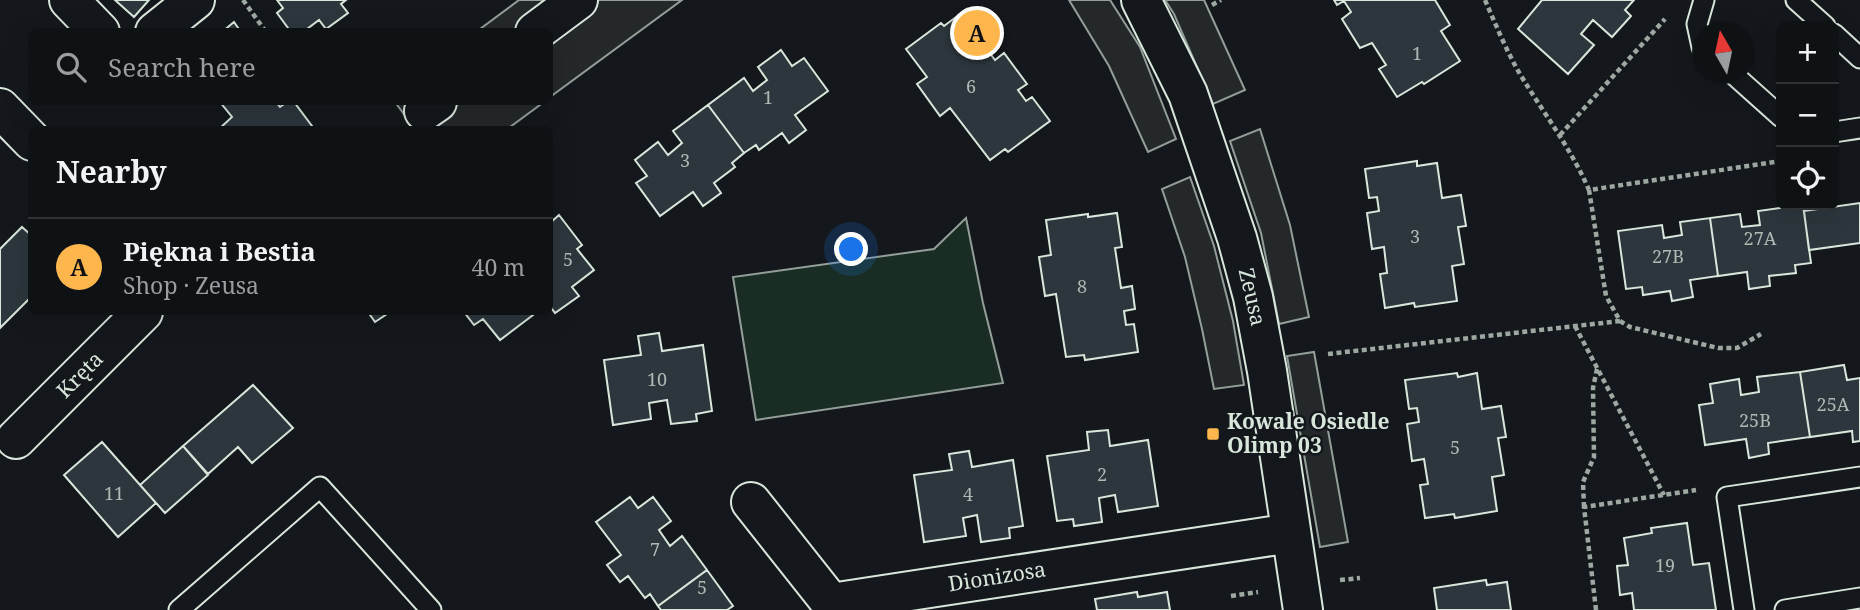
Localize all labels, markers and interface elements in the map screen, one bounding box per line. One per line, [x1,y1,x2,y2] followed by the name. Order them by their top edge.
[954,7,1000,59] pin: A
[1692,21,1755,84] north arrow
[1776,21,1839,210] map controls
[1776,21,1839,84] button: +
[28,28,553,105] search box
[1412,41,1422,65] house number: 1
[52,48,90,86] icon: search
[108,49,256,85] text: Search here
[966,74,976,98] house number: 6
[1776,84,1839,147] button: −
[763,85,773,109] house number: 1
[1776,147,1839,210] button: locate
[680,148,690,172] house number: 3
[56,151,167,192] text: Nearby
[1410,224,1420,248] house number: 3
[1744,226,1777,250] house number: 27A
[834,232,868,266] your location
[123,233,316,269] text: Piękna i Bestia
[1652,244,1684,268] house number: 27B
[563,247,573,271] house number: 5
[70,251,88,283] text: A
[472,251,525,283] text: 40 m
[1233,265,1273,328] street label: Zeusa
[123,269,259,301] text: Shop · Zeusa
[1077,274,1087,298] house number: 8
[50,345,109,404] street label: Kręta
[647,367,667,391] house number: 10
[1817,392,1850,416] house number: 25A
[1227,407,1389,459] place label: Kowale Osiedle Olimp 03
[1739,408,1771,432] house number: 25B
[1205,426,1221,442] marker: Kowale Osiedle Olimp 03
[1450,435,1460,459] house number: 5
[1097,462,1107,486] house number: 2
[104,481,124,505] house number: 11
[963,482,973,506] house number: 4
[650,537,660,561] house number: 7
[1655,553,1675,577] house number: 19
[946,554,1048,598] street label: Dionizosa
[697,575,707,599] house number: 5

